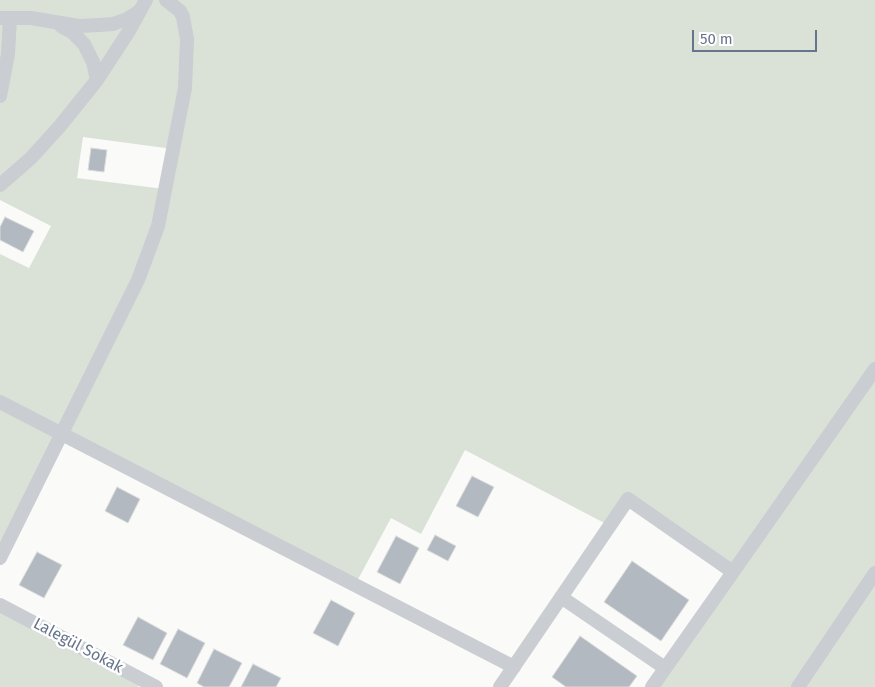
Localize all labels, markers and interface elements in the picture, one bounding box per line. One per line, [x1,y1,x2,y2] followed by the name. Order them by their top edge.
[695,20,820,52] scale bar
[700,30,733,48] text: 50 m
[30,614,126,678] street label: Lalegül Sokak

